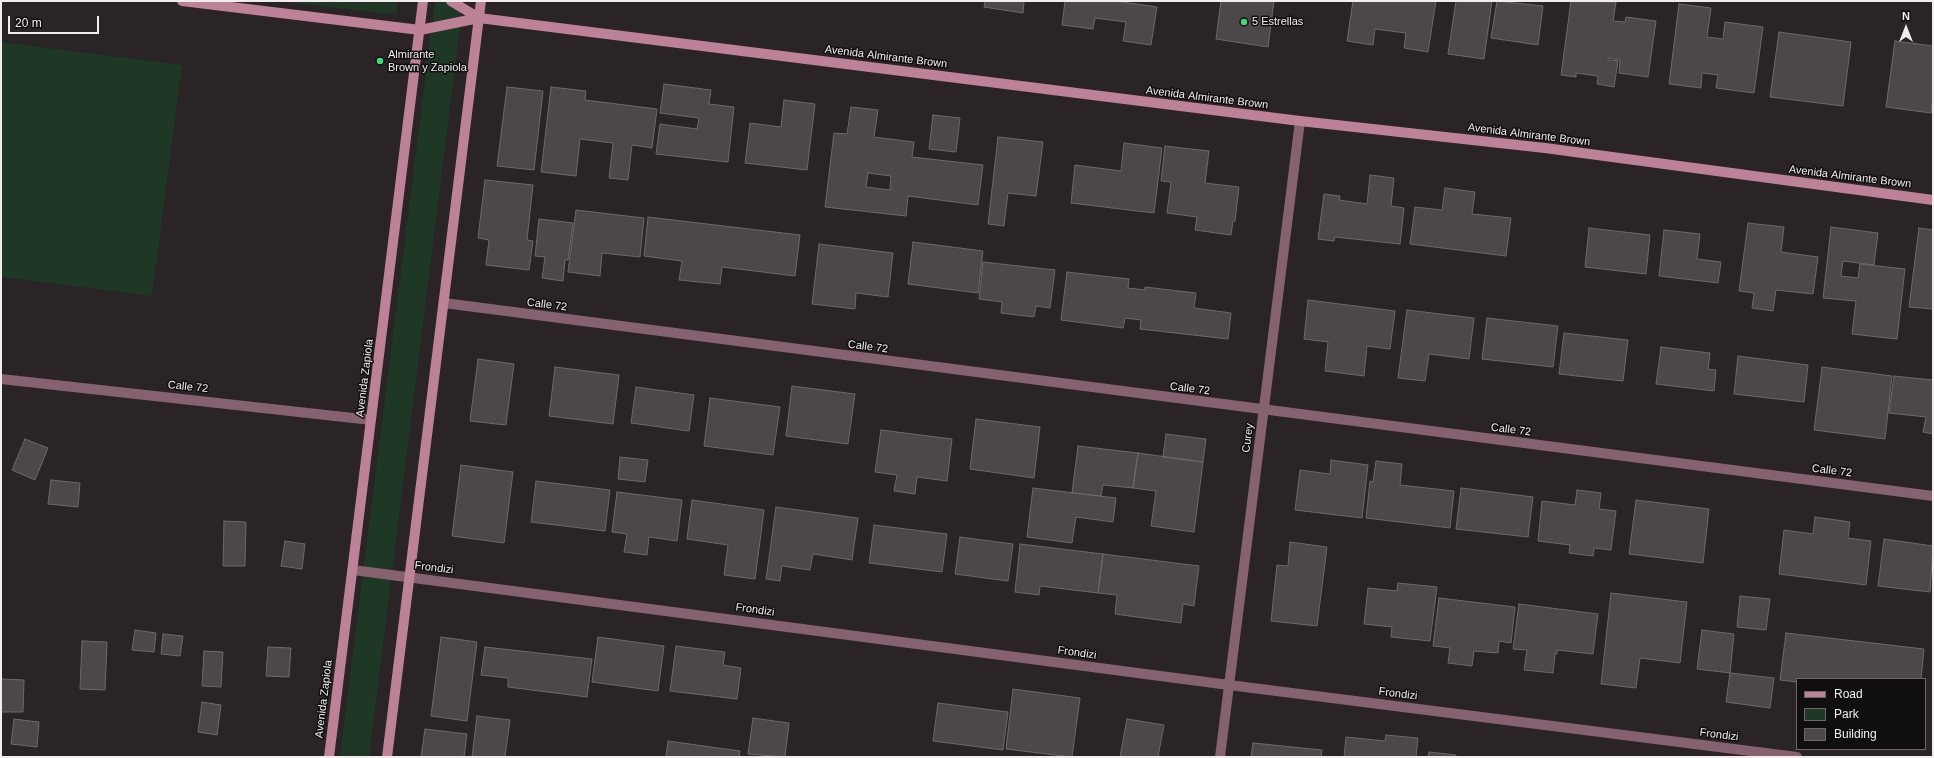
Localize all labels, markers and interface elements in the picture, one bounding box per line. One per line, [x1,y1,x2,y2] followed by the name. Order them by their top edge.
[10,8,101,34] scale bar
[1886,8,1926,48] north arrow
[1902,10,1910,22] text: N
[1252,15,1303,29] place label: 5 Estrellas
[15,16,42,30] text: 20 m
[1239,17,1249,27] marker: 5 Estrellas
[824,43,948,71] street label: Avenida Almirante Brown
[388,48,467,74] place label: Almirante Brown y Zapiola
[375,56,385,66] marker: Almirante Brown y Zapiola
[1145,84,1269,112] street label: Avenida Almirante Brown
[1467,121,1591,149] street label: Avenida Almirante Brown
[1788,163,1912,191] street label: Avenida Almirante Brown
[526,296,568,314] street label: Calle 72
[354,338,376,418] street label: Avenida Zapiola
[847,338,889,356] street label: Calle 72
[167,378,209,396] street label: Calle 72
[1169,380,1211,398] street label: Calle 72
[1490,421,1532,439] street label: Calle 72
[1240,423,1256,453] street label: Curey
[1811,462,1853,480] street label: Calle 72
[414,559,454,577] street label: Frondizi
[735,601,775,619] street label: Frondizi
[1057,644,1097,662] street label: Frondizi
[313,659,335,739] street label: Avenida Zapiola
[1796,678,1926,750] legend
[1378,685,1418,703] street label: Frondizi
[1834,687,1863,701] text: Road
[1834,707,1859,721] text: Park
[1699,726,1739,744] street label: Frondizi
[1834,727,1877,741] text: Building

